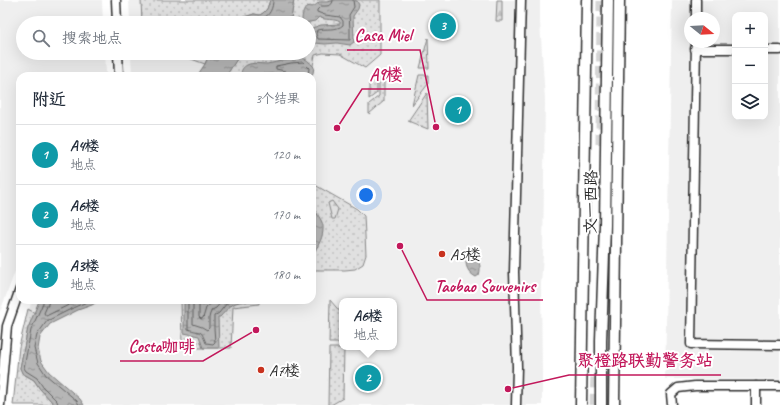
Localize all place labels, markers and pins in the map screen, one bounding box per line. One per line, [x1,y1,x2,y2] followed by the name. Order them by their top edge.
[430,11,456,41] pin: 3
[347,21,420,50] callout: Casa Miel
[362,60,411,89] callout: A9楼
[445,95,471,125] pin: 1
[450,245,481,265] place label: A5楼
[437,249,447,259] marker: A5楼
[427,271,543,300] callout: Taobao Souvenirs
[120,332,203,361] callout: Costa咖啡
[569,346,721,375] callout: 聚橙路联勤警务站
[269,361,300,381] place label: A7楼
[355,363,381,393] pin: 2
[256,365,266,375] marker: A7楼

